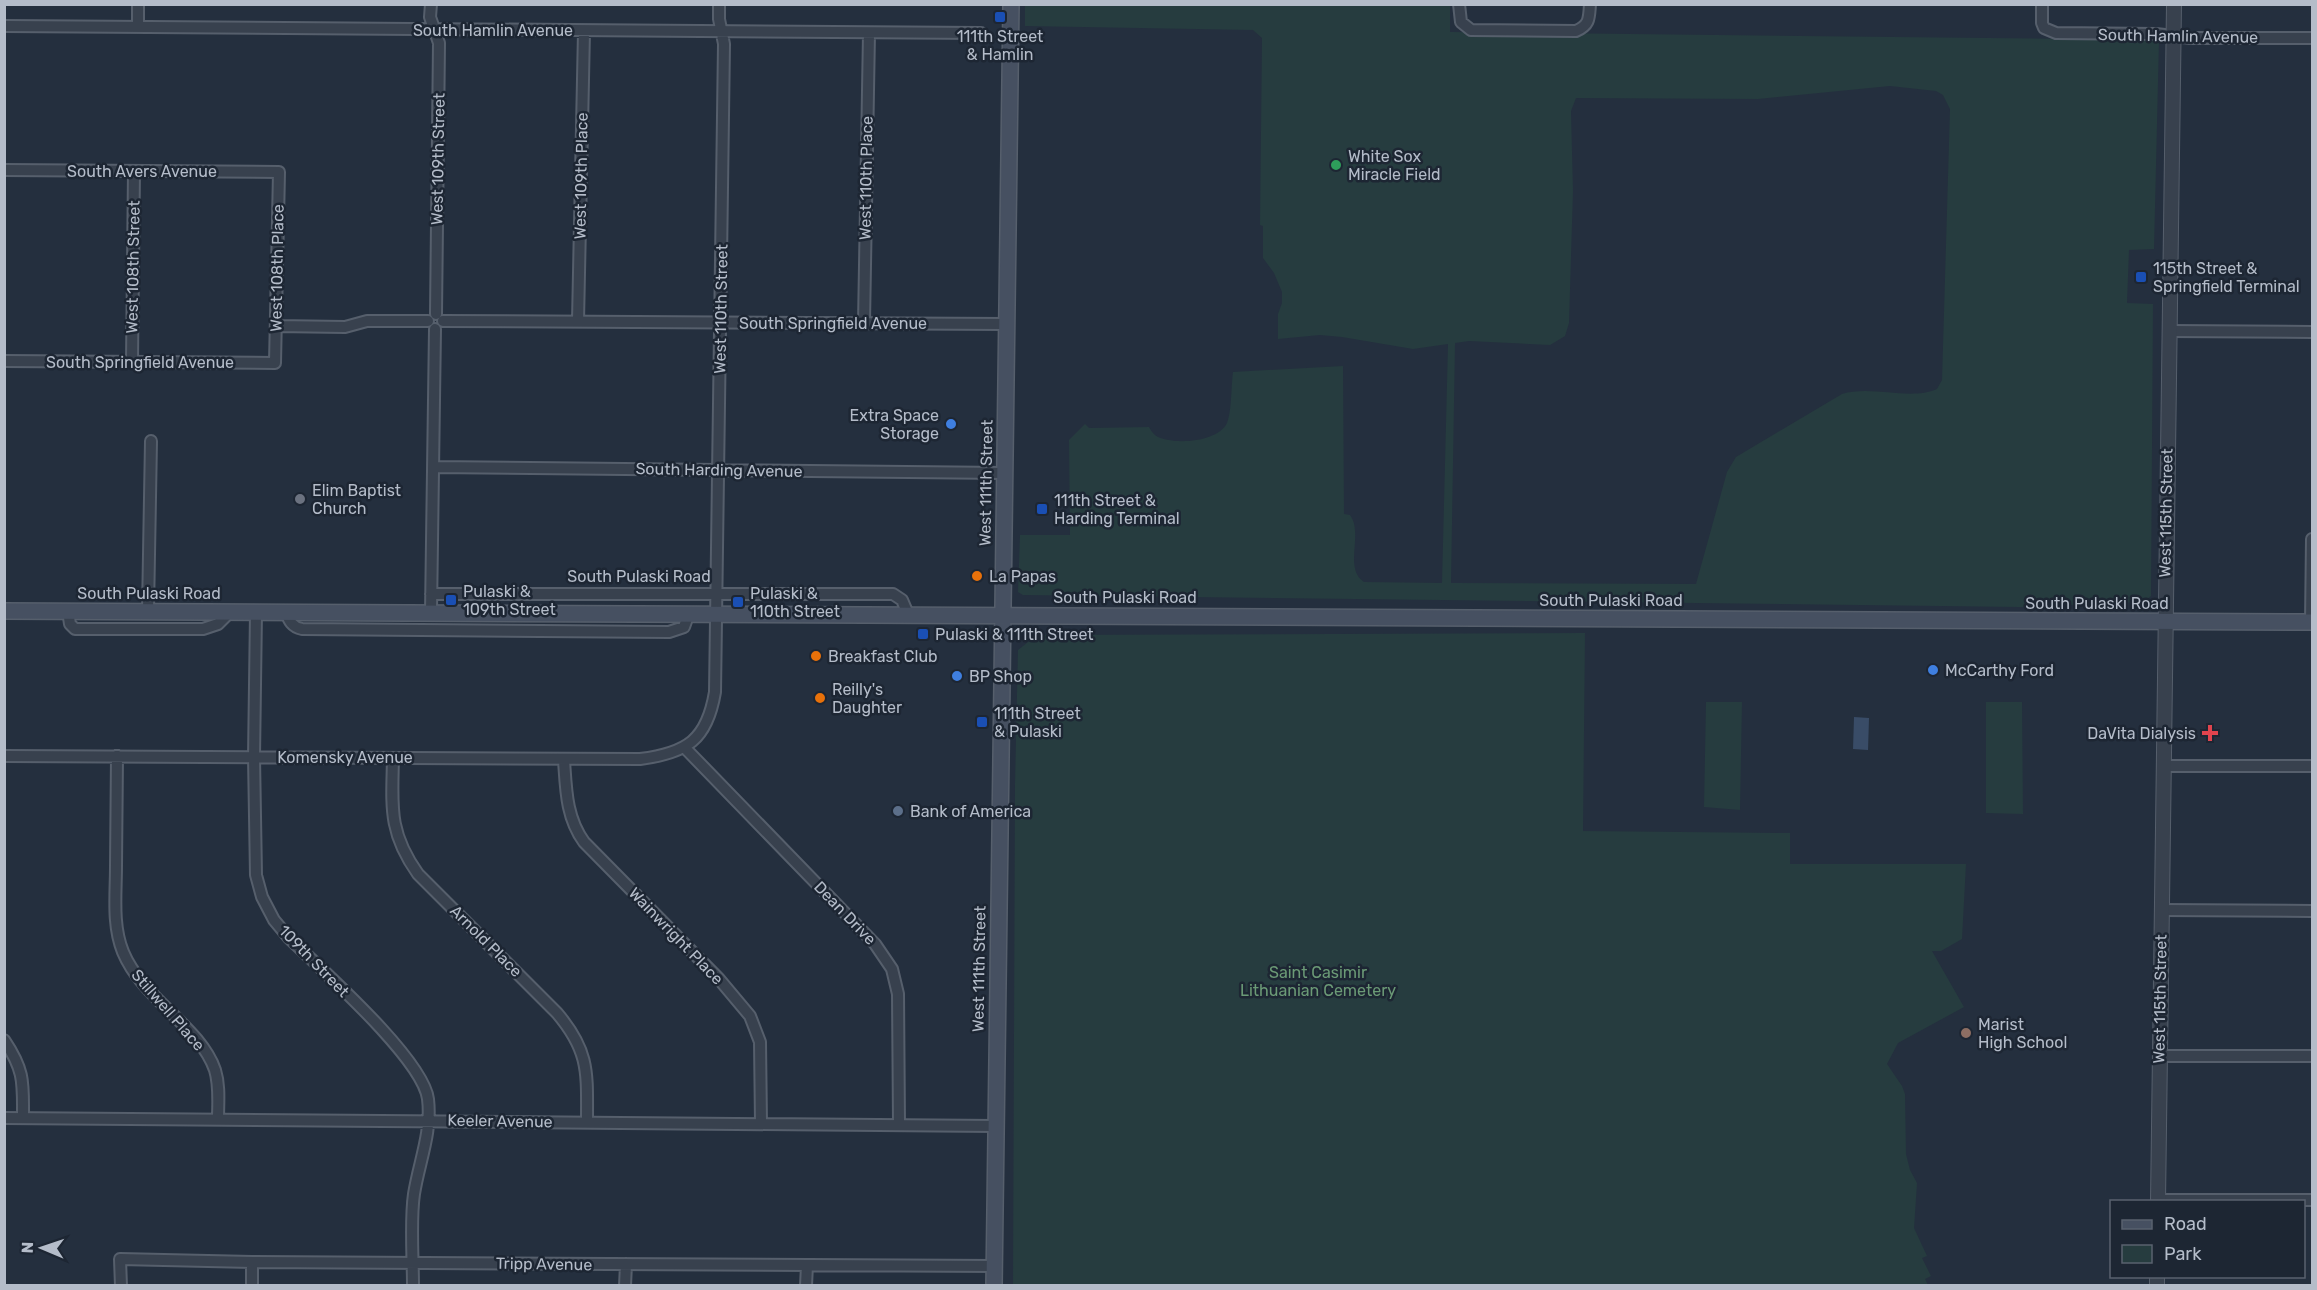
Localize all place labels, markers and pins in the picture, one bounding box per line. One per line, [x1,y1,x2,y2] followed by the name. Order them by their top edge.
[993,10,1007,24] marker: 111th Street & Hamlin
[957,27,1043,64] place label: 111th Street & Hamlin
[1348,147,1441,184] place label: White Sox Miracle Field
[1329,158,1343,172] marker: White Sox Miracle Field
[2153,259,2300,296] place label: 115th Street & Springfield Terminal
[2134,270,2148,284] marker: 115th Street & Springfield Terminal
[850,406,939,443] place label: Extra Space Storage
[944,417,958,431] marker: Extra Space Storage
[312,481,401,518] place label: Elim Baptist Church
[1054,491,1180,528] place label: 111th Street & Harding Terminal
[293,492,307,506] marker: Elim Baptist Church
[1035,502,1049,516] marker: 111th Street & Harding Terminal
[989,567,1056,586] place label: La Papas
[970,569,984,583] marker: La Papas
[463,582,556,619] place label: Pulaski & 109th Street
[750,584,840,621] place label: Pulaski & 110th Street
[444,593,458,607] marker: Pulaski & 109th Street
[731,595,745,609] marker: Pulaski & 110th Street
[935,625,1094,644] place label: Pulaski & 111th Street
[916,627,930,641] marker: Pulaski & 111th Street
[828,647,938,666] place label: Breakfast Club
[809,649,823,663] marker: Breakfast Club
[1945,661,2054,680] place label: McCarthy Ford
[1926,663,1940,677] marker: McCarthy Ford
[969,667,1032,686] place label: BP Shop
[950,669,964,683] marker: BP Shop
[832,680,902,717] place label: Reilly's Daughter
[813,691,827,705] marker: Reilly's Daughter
[994,704,1081,741] place label: 111th Street & Pulaski
[975,715,989,729] marker: 111th Street & Pulaski
[2087,724,2196,743] place label: DaVita Dialysis
[2201,724,2219,742] marker: DaVita Dialysis
[910,802,1031,821] place label: Bank of America
[891,804,905,818] marker: Bank of America
[1978,1015,2067,1052] place label: Marist High School
[1959,1026,1973,1040] marker: Marist High School

